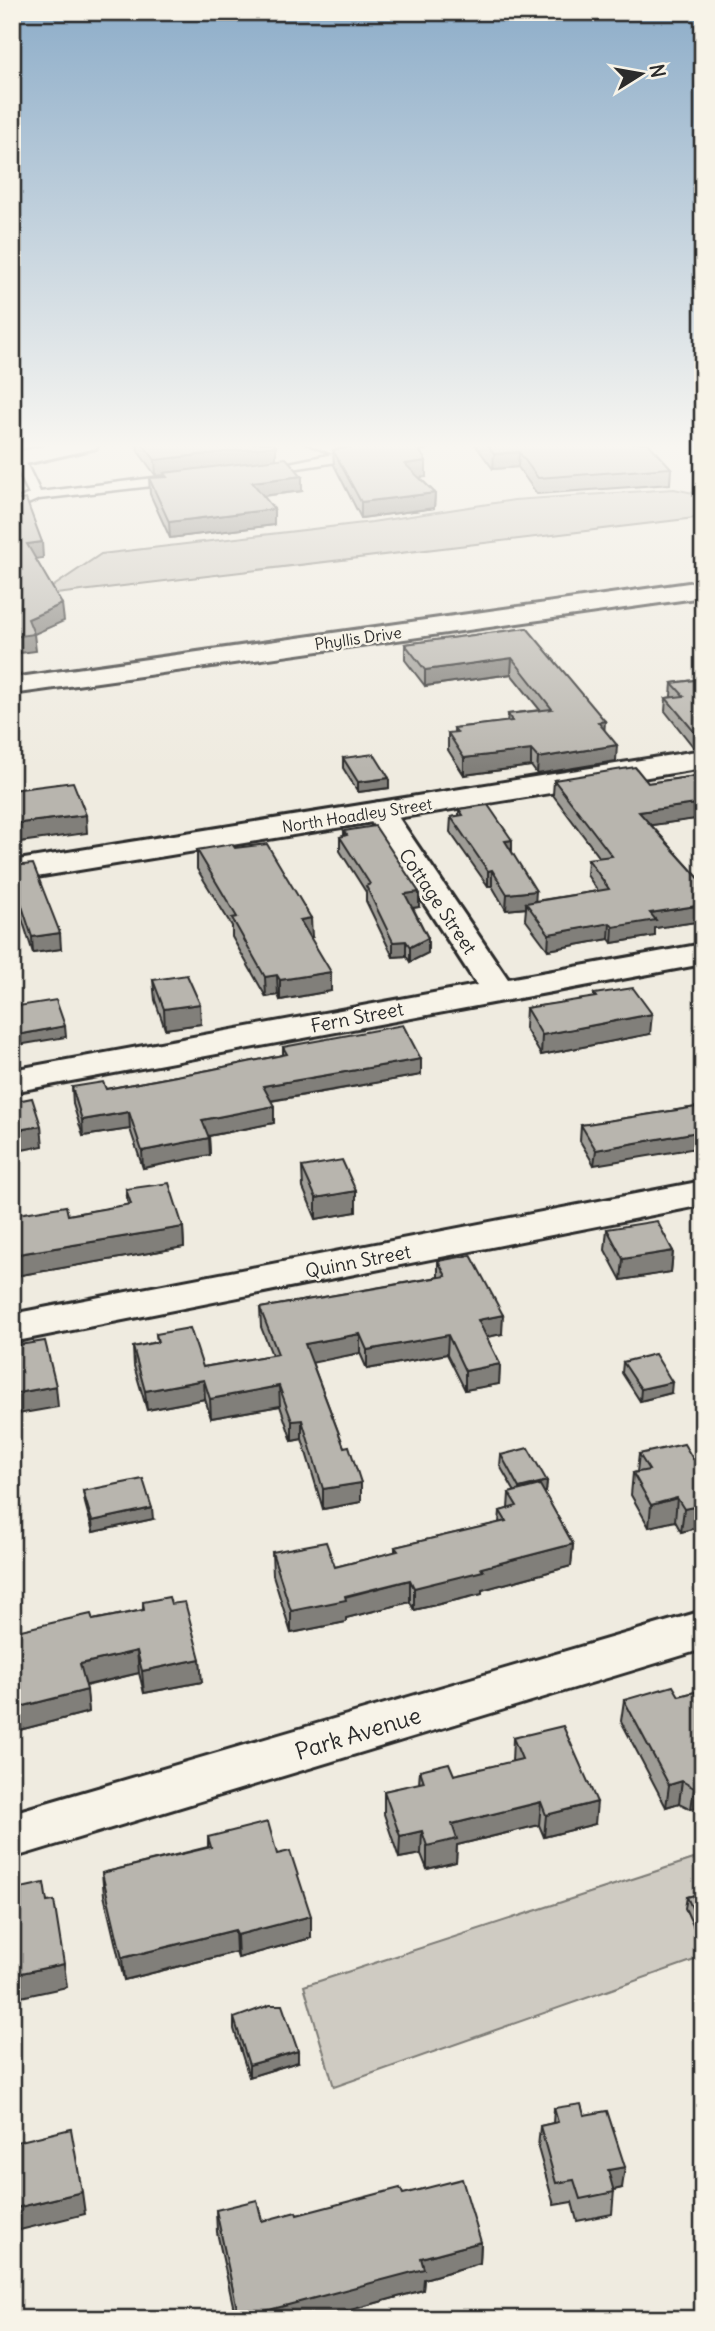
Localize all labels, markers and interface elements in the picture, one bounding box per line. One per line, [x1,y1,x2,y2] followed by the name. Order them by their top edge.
[606,38,676,108] north arrow
[645,62,671,79] text: N
[313,622,403,654] street label: Phyllis Drive
[281,793,434,837] street label: North Hoadley Street
[394,844,482,958] street label: Cottage Street
[309,996,405,1038] street label: Fern Street
[303,1239,413,1283] street label: Quinn Street
[292,1700,424,1766] street label: Park Avenue

